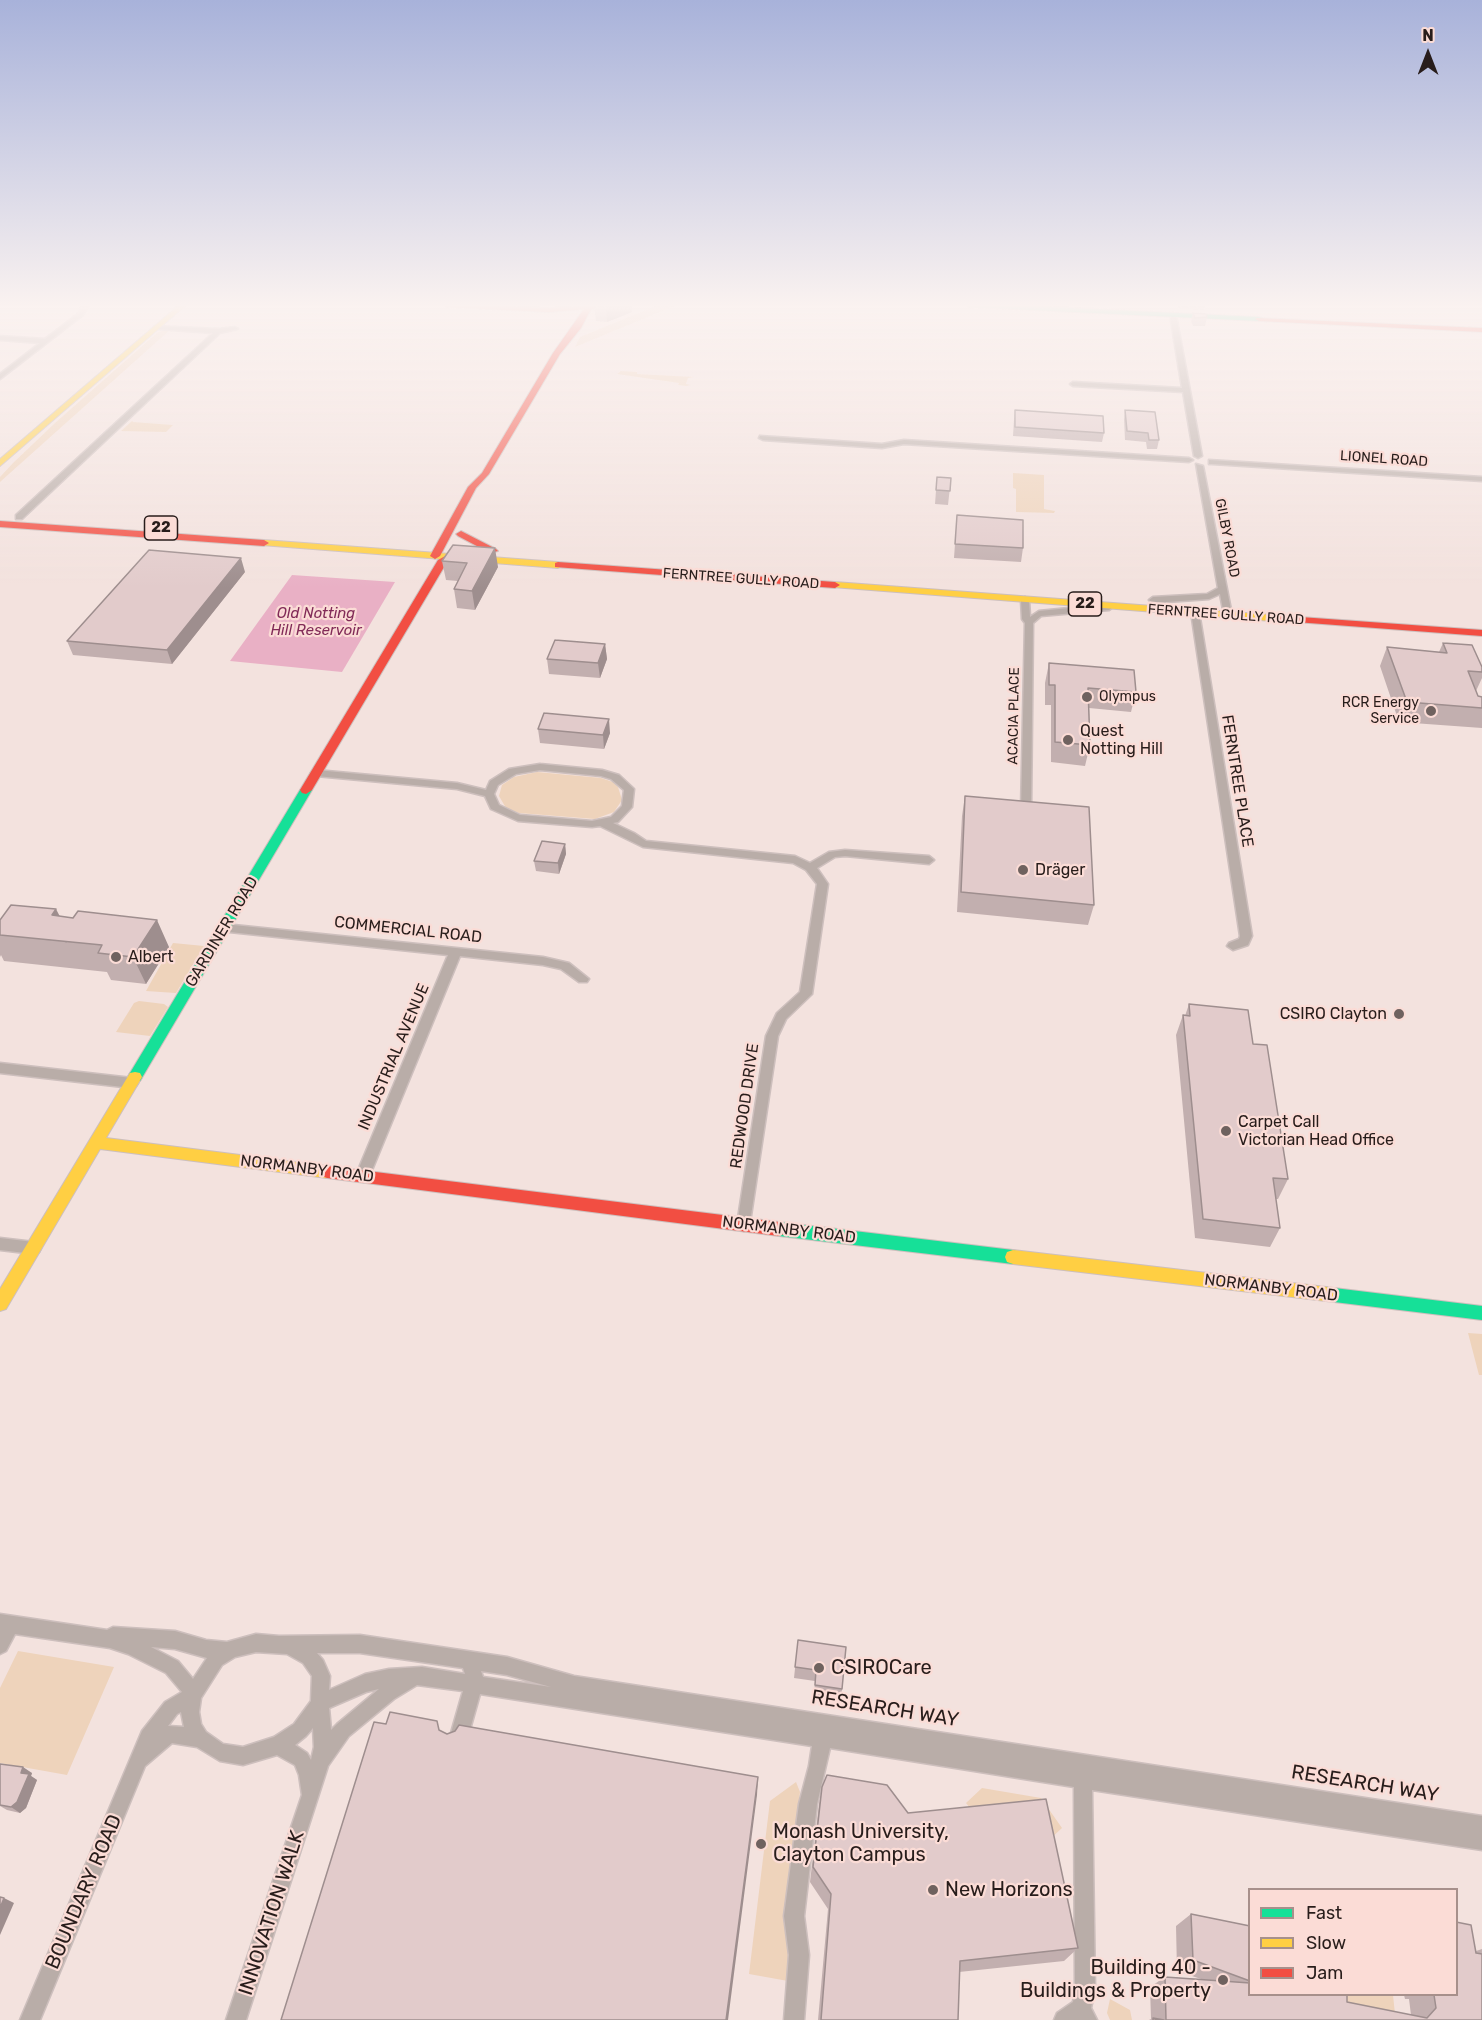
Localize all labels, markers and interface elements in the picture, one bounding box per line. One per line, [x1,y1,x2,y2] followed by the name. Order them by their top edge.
[1398,24,1458,84] north arrow
[1422,26,1434,45] text: N
[1339,448,1429,470] street label: LIONEL ROAD
[1211,497,1243,579] street label: GILBY ROAD
[144,516,178,540] road number: 22
[662,565,820,593] street label: FERNTREE GULLY ROAD
[1068,592,1102,616] road number: 22
[1147,601,1305,629] street label: FERNTREE GULLY ROAD
[270,605,362,640] water label: Old Notting Hill Reservoir
[1005,667,1023,765] street label: ACACIA PLACE
[1099,689,1156,705] place label: Olympus
[1080,690,1094,704] marker: Olympus
[1342,695,1419,728] place label: RCR Energy Service
[1424,704,1438,718] marker: RCR Energy Service
[1217,713,1257,849] street label: FERNTREE PLACE
[1080,721,1163,759] place label: Quest Notting Hill
[1061,733,1075,747] marker: Quest Notting Hill
[1035,860,1085,880] place label: Dräger
[1016,863,1030,877] marker: Dräger
[181,873,263,991] street label: GARDINER ROAD
[333,913,483,947] street label: COMMERCIAL ROAD
[128,947,173,967] place label: Albert
[109,950,123,964] marker: Albert
[354,981,434,1133] street label: INDUSTRIAL AVENUE
[1280,1004,1387,1024] place label: CSIRO Clayton
[1392,1007,1406,1021] marker: CSIRO Clayton
[727,1042,763,1170] street label: REDWOOD DRIVE
[1238,1112,1394,1150] place label: Carpet Call Victorian Head Office
[1219,1124,1233,1138] marker: Carpet Call Victorian Head Office
[239,1151,375,1187] street label: NORMANBY ROAD
[721,1212,857,1248] street label: NORMANBY ROAD
[1203,1270,1339,1306] street label: NORMANBY ROAD
[831,1656,932,1680] place label: CSIROCare
[812,1661,826,1675] marker: CSIROCare
[809,1685,961,1733] street label: RESEARCH WAY
[1289,1760,1441,1808] street label: RESEARCH WAY
[41,1811,127,1973] street label: BOUNDARY ROAD
[773,1820,949,1867] place label: Monash University, Clayton Campus
[234,1828,310,1998] street label: INNOVATION WALK
[754,1837,768,1851] marker: Monash University, Clayton Campus
[945,1878,1073,1902] place label: New Horizons
[926,1883,940,1897] marker: New Horizons
[1248,1888,1458,1996] legend
[1306,1902,1342,1924] text: Fast
[1306,1932,1346,1954] text: Slow
[1020,1956,1211,2003] place label: Building 40 - Buildings & Property
[1306,1962,1343,1984] text: Jam
[1216,1973,1230,1987] marker: Building 40 - Buildings & Property

